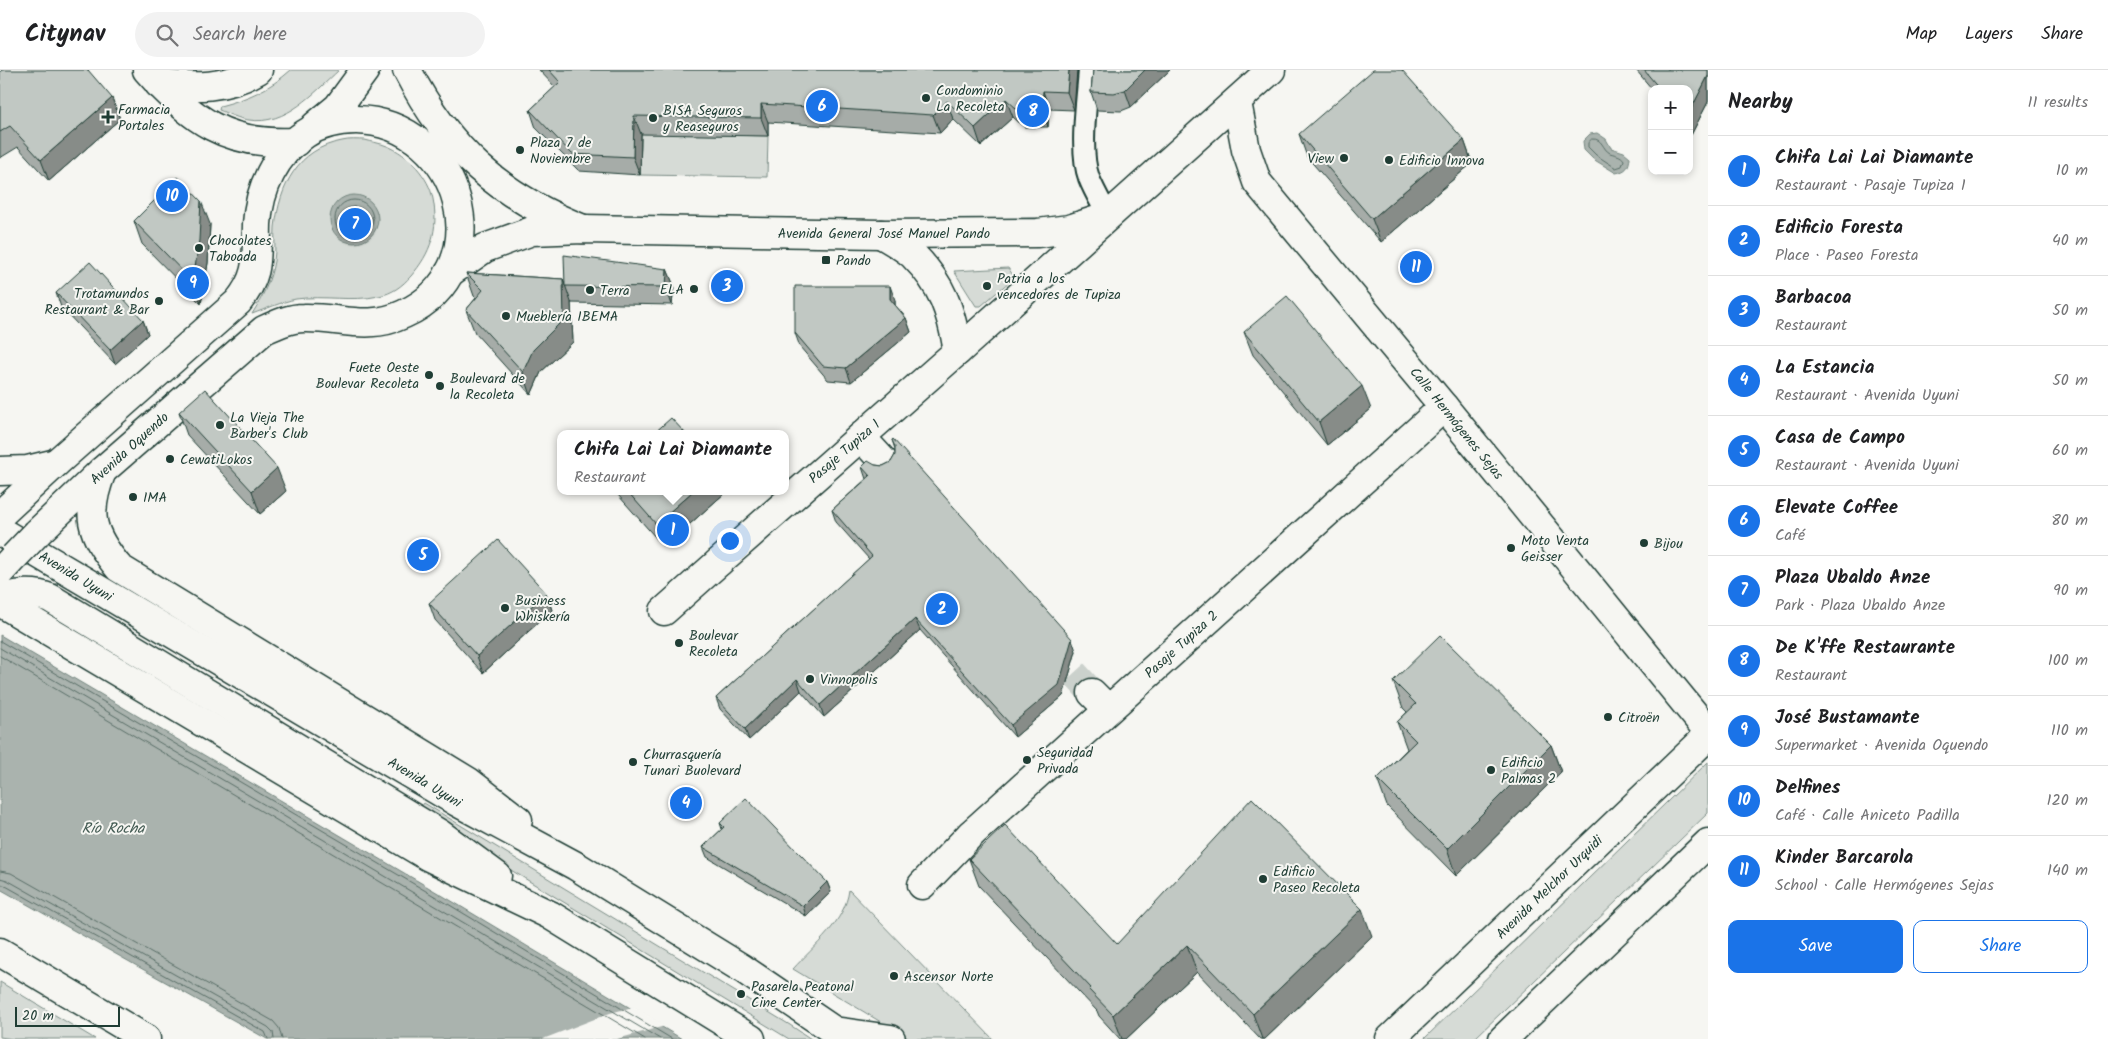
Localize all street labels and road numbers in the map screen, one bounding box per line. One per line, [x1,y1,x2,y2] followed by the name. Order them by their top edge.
[778,223,990,245] street label: Avenida General José Manuel Pando
[1404,362,1509,485] street label: Calle Hermógenes Sejas
[85,407,174,490] street label: Avenida Oquendo
[804,414,886,489] street label: Pasaje Tupiza 1
[34,546,117,608] street label: Avenida Uyuni
[1140,605,1224,684] street label: Pasaje Tupiza 2
[383,752,466,814] street label: Avenida Uyuni
[1491,830,1609,945] street label: Avenida Melchor Urquidi

